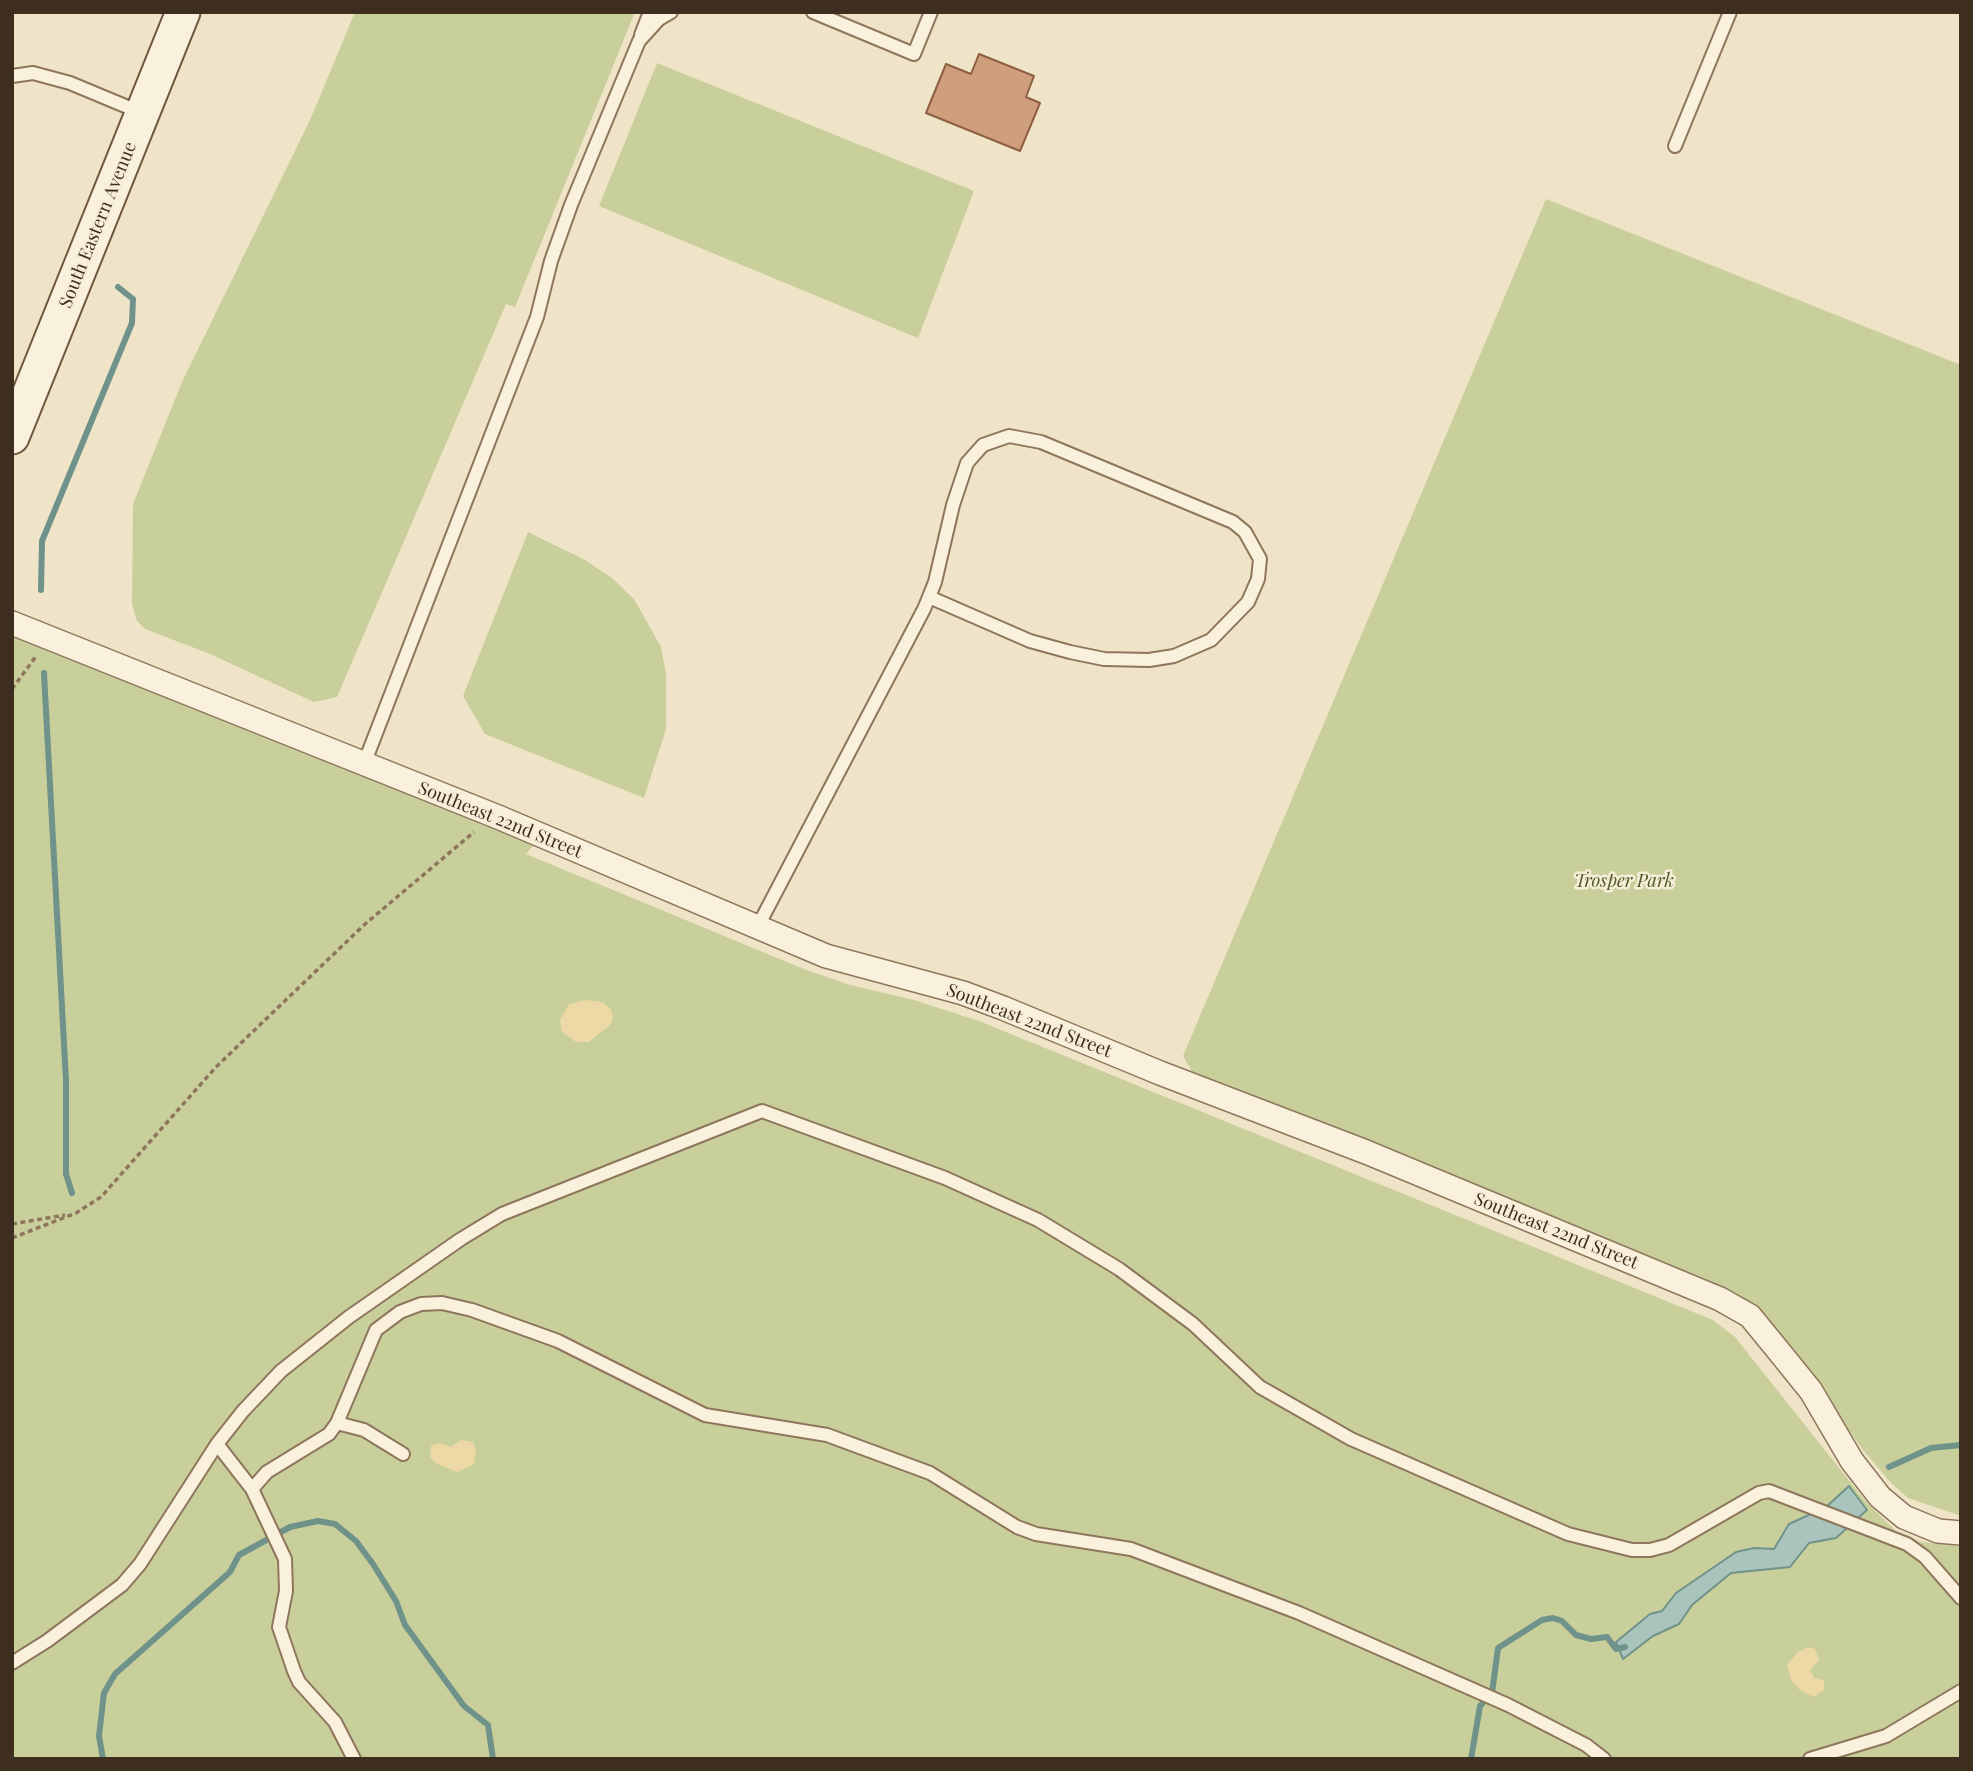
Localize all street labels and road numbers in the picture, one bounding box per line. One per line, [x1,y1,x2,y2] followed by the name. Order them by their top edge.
[55,139,141,311] street label: South Eastern Avenue
[415,777,585,863] street label: Southeast 22nd Street
[943,980,1115,1062] street label: Southeast 22nd Street
[1471,1188,1641,1274] street label: Southeast 22nd Street

